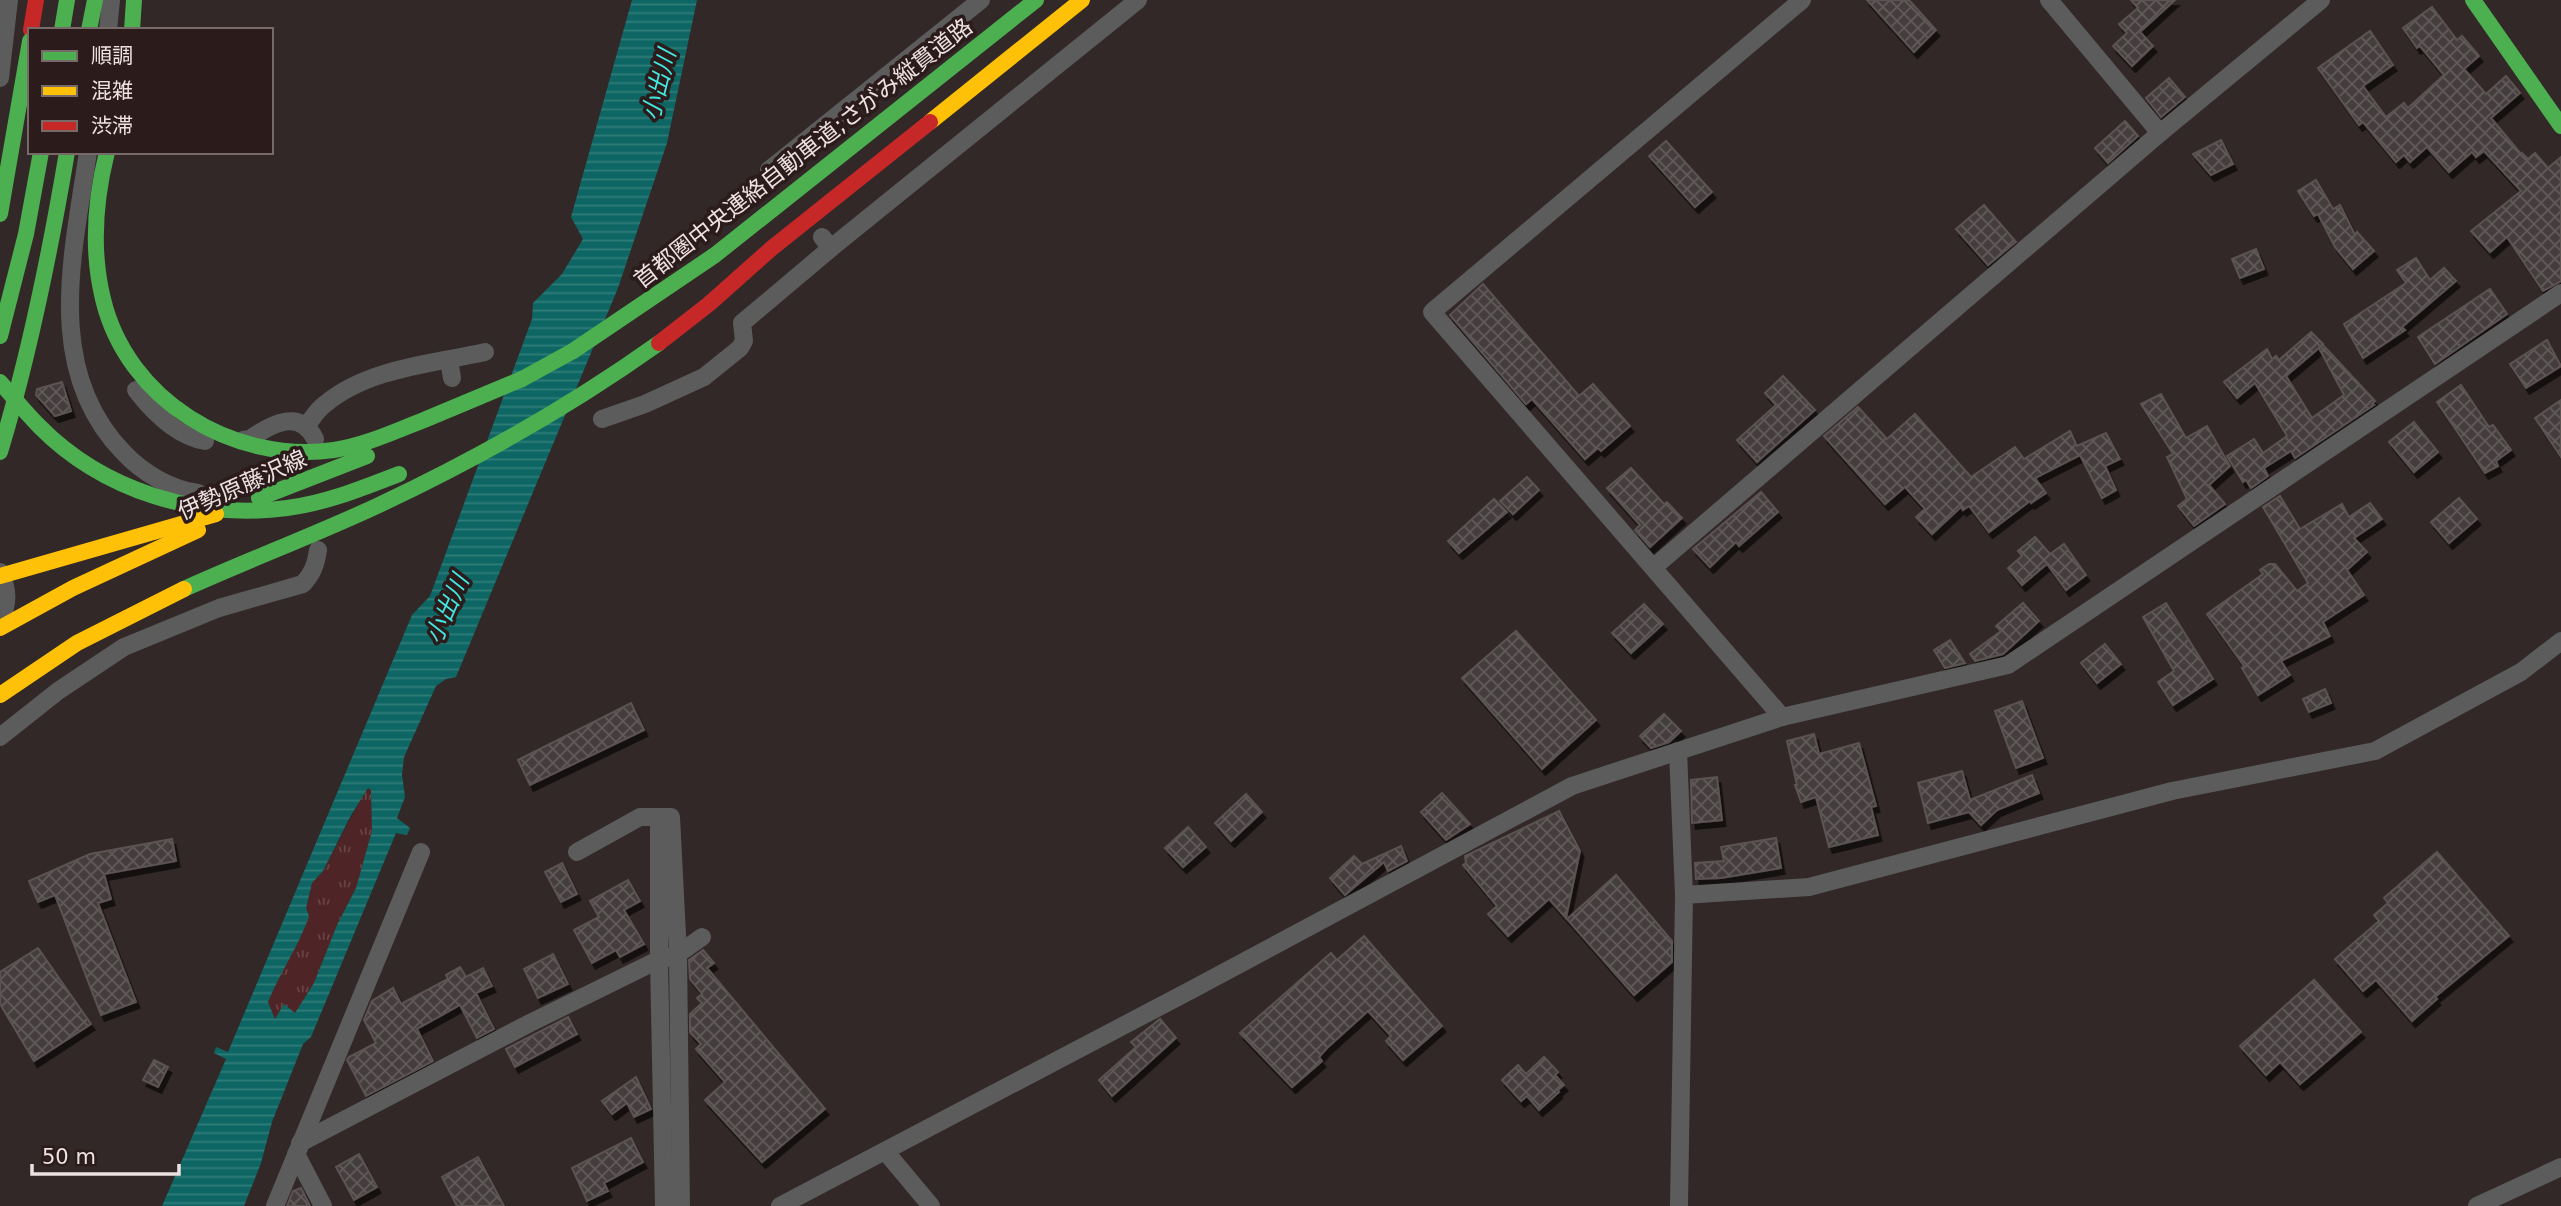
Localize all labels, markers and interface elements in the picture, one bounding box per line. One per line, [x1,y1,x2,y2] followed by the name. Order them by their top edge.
[629,13,977,293] street label: 首都圏中央連絡自動車道;さがみ縦貫道路
[28,28,273,154] legend
[91,44,133,68] text: 順調
[637,44,682,123] water label: 小出川
[91,79,133,103] text: 混雑
[91,114,133,138] text: 渋滞
[174,445,310,525] street label: 伊勢原藤沢線
[420,568,476,648] water label: 小出川
[32,1132,178,1176] scale bar
[42,1145,96,1169] text: 50 m

